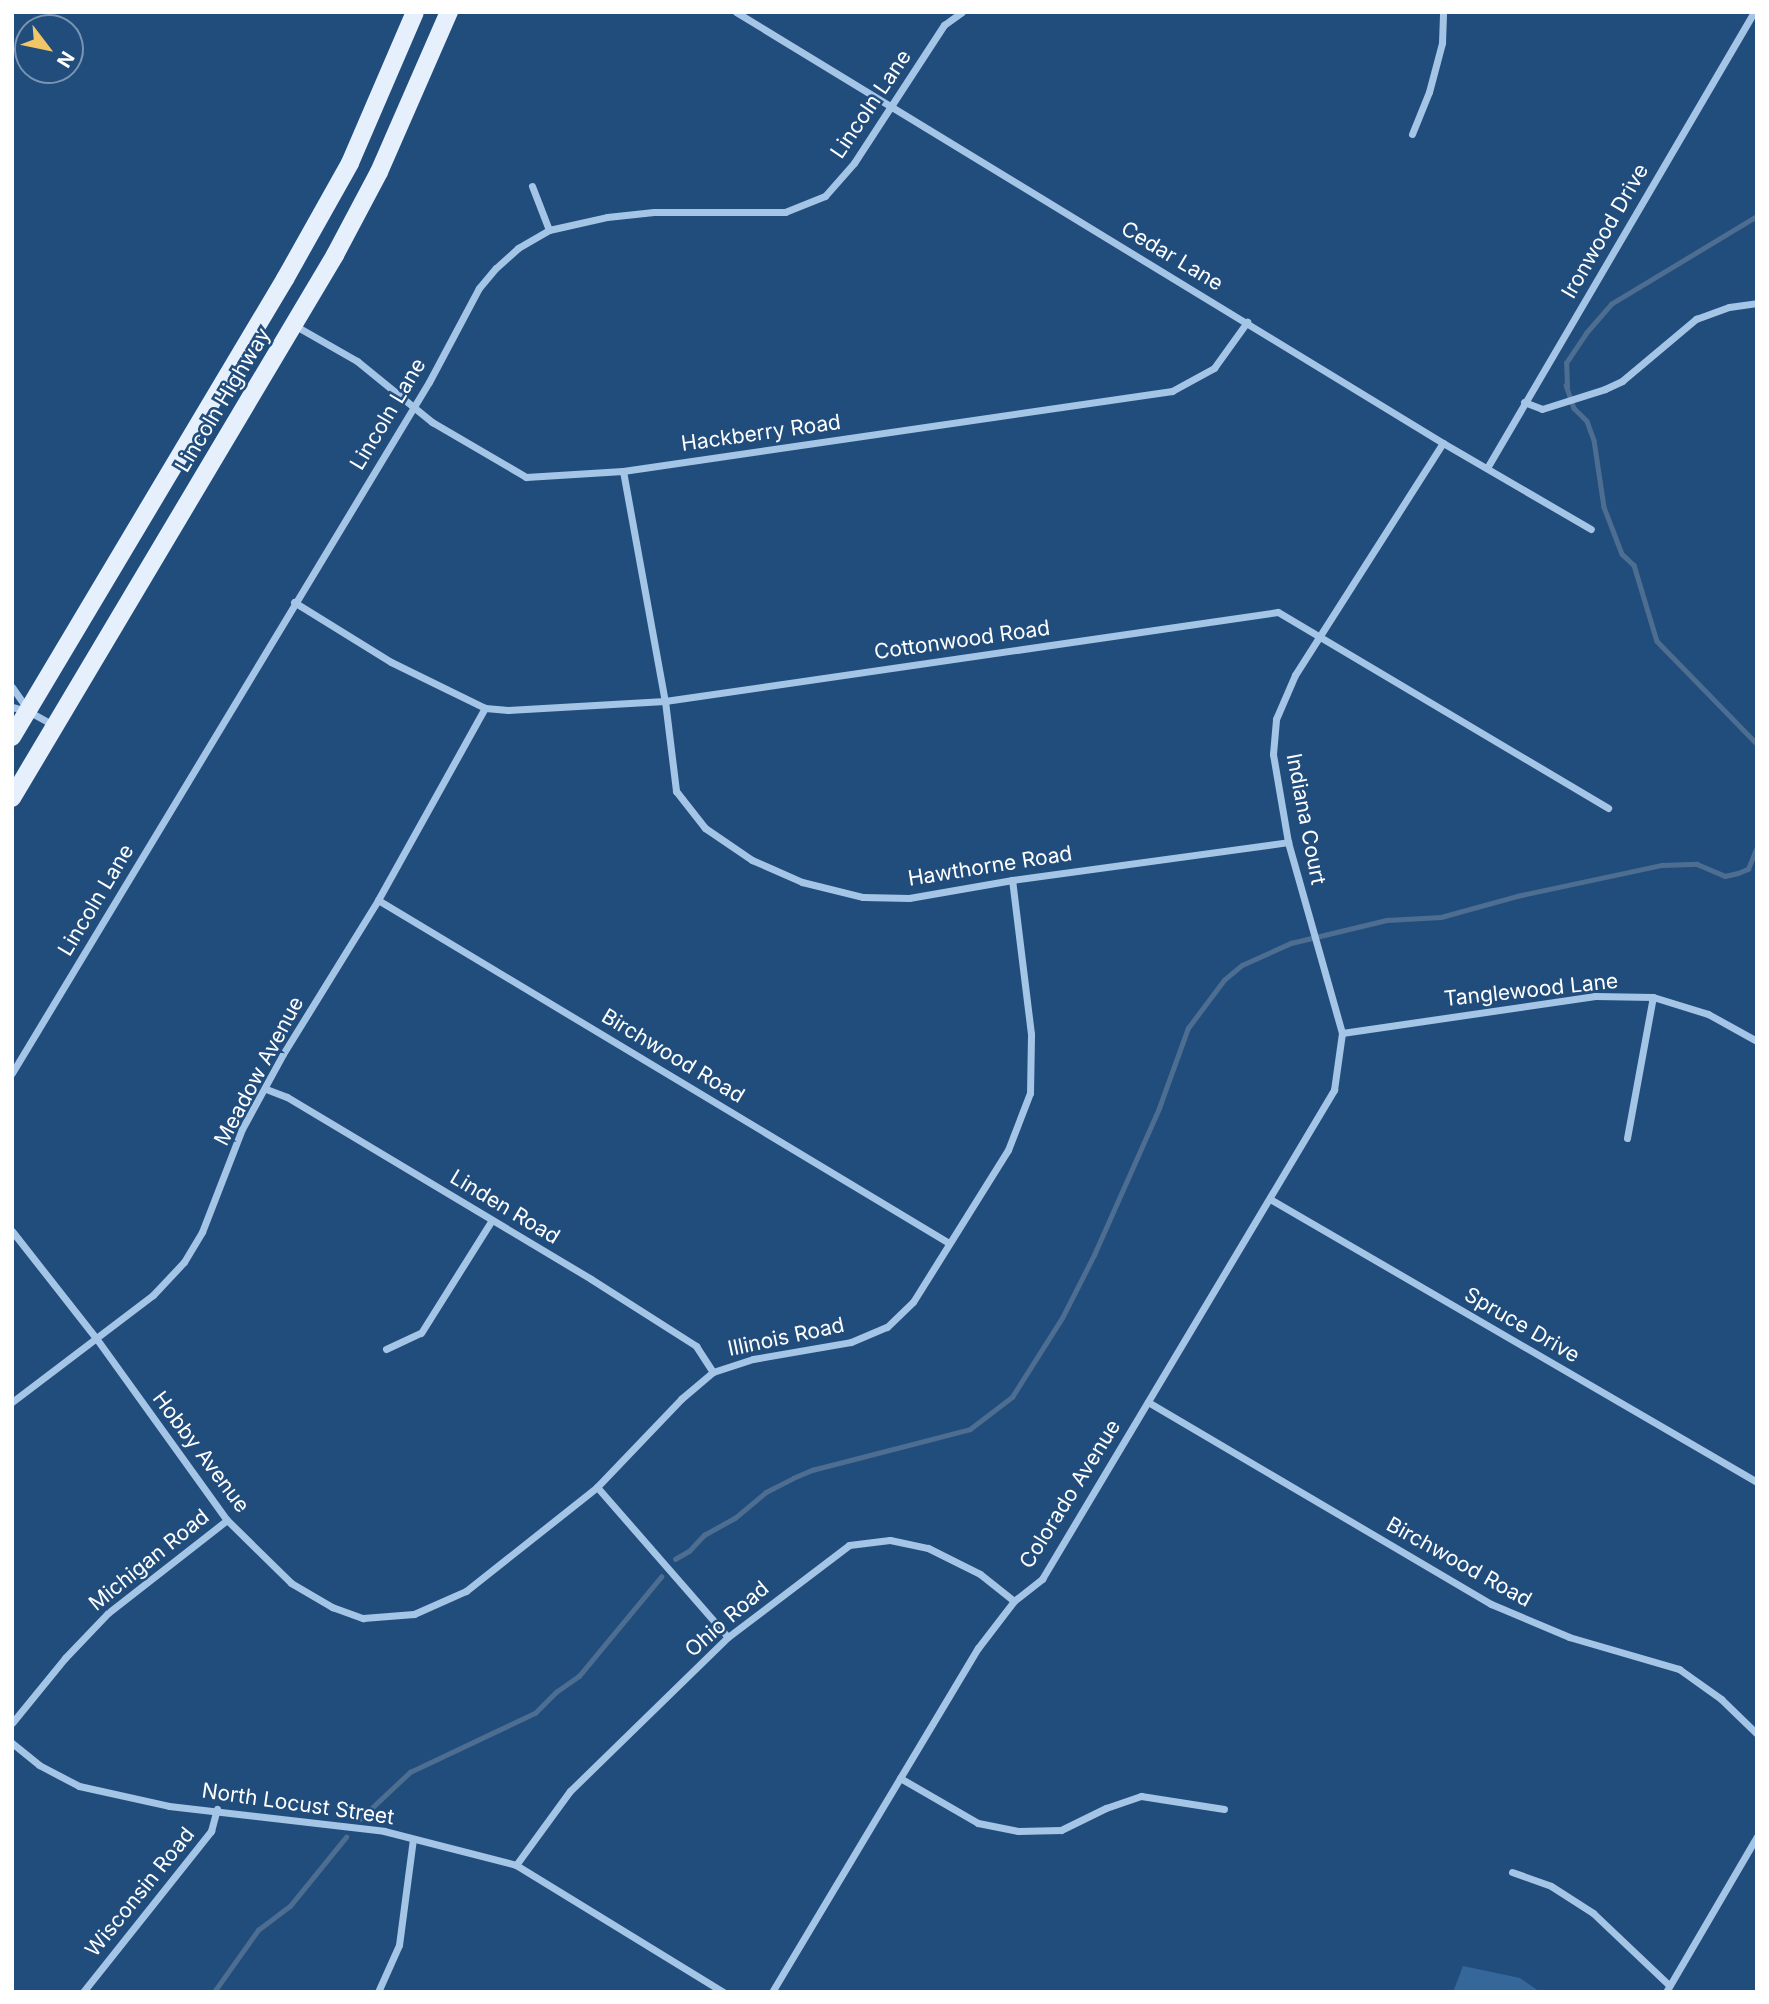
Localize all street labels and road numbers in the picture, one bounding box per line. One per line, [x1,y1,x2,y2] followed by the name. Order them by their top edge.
[825,45,917,163] street label: Lincoln Lane
[1556,159,1654,303] street label: Ironwood Drive
[1116,216,1228,296] street label: Cedar Lane
[170,323,276,477] street label: Lincoln Highway
[345,354,431,474] street label: Lincoln Lane
[680,409,842,457] street label: Hackberry Road
[872,615,1052,665] street label: Cottonwood Road
[1281,751,1331,887] street label: Indiana Court
[53,840,139,960] street label: Lincoln Lane
[906,841,1074,891] street label: Hawthorne Road
[1443,968,1619,1012] street label: Tanglewood Lane
[209,992,309,1150] street label: Meadow Avenue
[597,1003,749,1109] street label: Birchwood Road
[446,1164,564,1250] street label: Linden Road
[1460,1282,1584,1368] street label: Spruce Drive
[725,1312,847,1362] street label: Illinois Road
[147,1387,255,1517] street label: Hobby Avenue
[1014,1415,1126,1573] street label: Colorado Avenue
[84,1504,214,1616] street label: Michigan Road
[1382,1512,1536,1612] street label: Birchwood Road
[680,1576,774,1662] street label: Ohio Road
[200,1778,396,1830] street label: North Locust Street
[80,1822,200,1962] street label: Wisconsin Road

